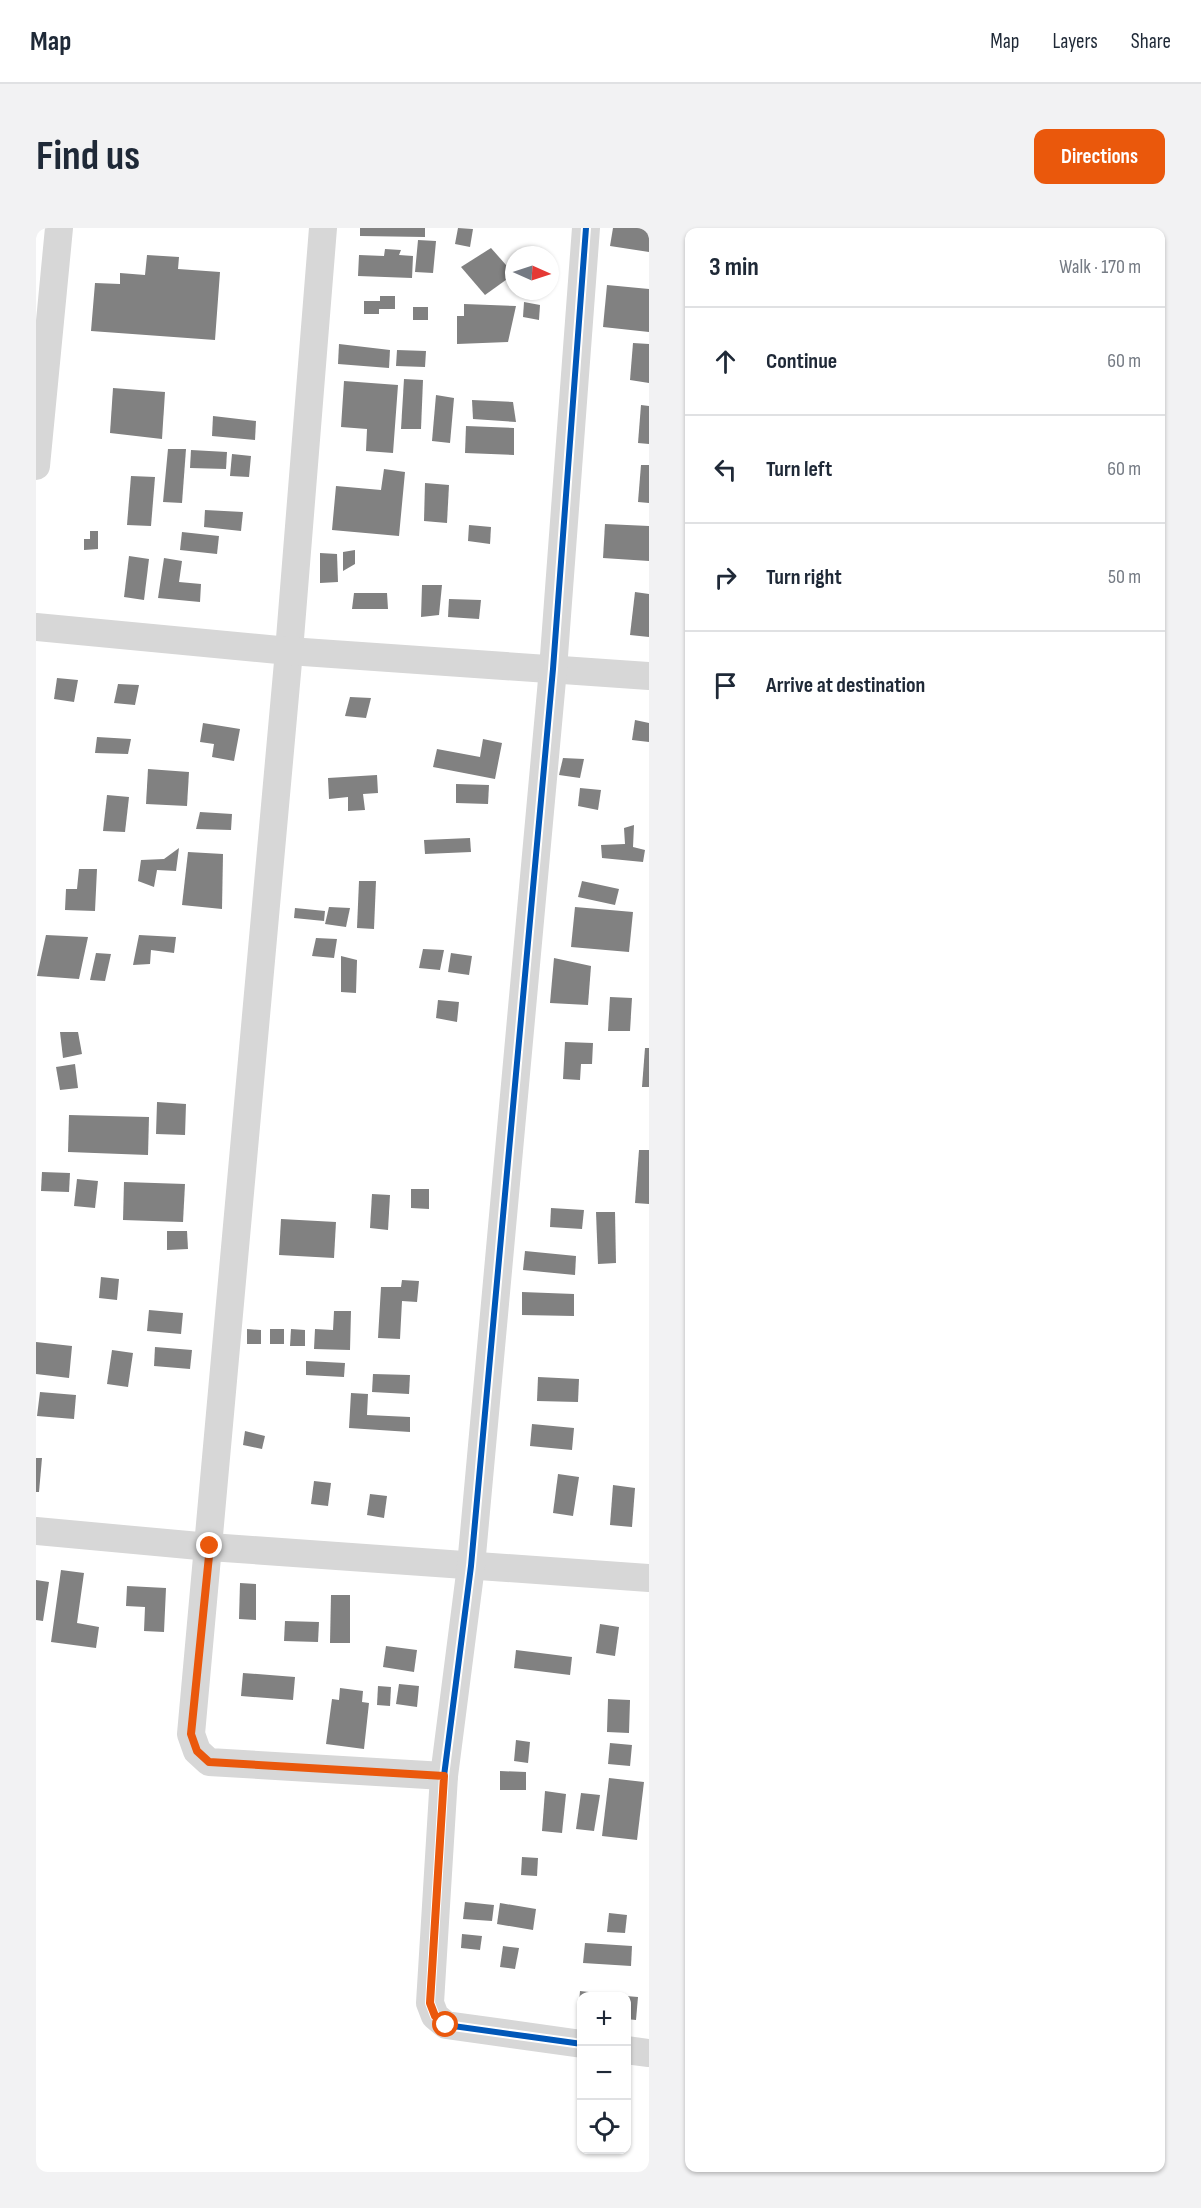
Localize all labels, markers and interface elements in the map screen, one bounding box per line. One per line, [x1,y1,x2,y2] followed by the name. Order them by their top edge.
[30,25,71,58] text: Map
[990,29,1019,54] text: Map
[1052,29,1098,54] text: Layers
[1131,29,1171,54] text: Share
[1034,129,1165,184] button: Directions
[36,131,140,182] text: Find us
[505,246,559,300] north arrow
[709,252,759,283] text: 3 min
[1059,255,1141,279] text: Walk · 170 m
[709,345,742,378] icon: ahead
[766,348,837,375] text: Continue
[1107,349,1141,373] text: 60 m
[709,453,742,486] icon: left
[766,456,832,483] text: Turn left
[1107,457,1141,481] text: 60 m
[709,561,742,594] icon: right
[766,564,842,591] text: Turn right
[1108,565,1141,589] text: 50 m
[709,669,742,702] icon: arrive
[766,672,925,699] text: Arrive at destination
[196,1532,222,1558] route end
[577,1992,631,2154] map controls
[577,1992,631,2046] button: +
[432,2011,458,2037] route start
[577,2046,631,2100] button: −
[577,2100,631,2154] button: locate

